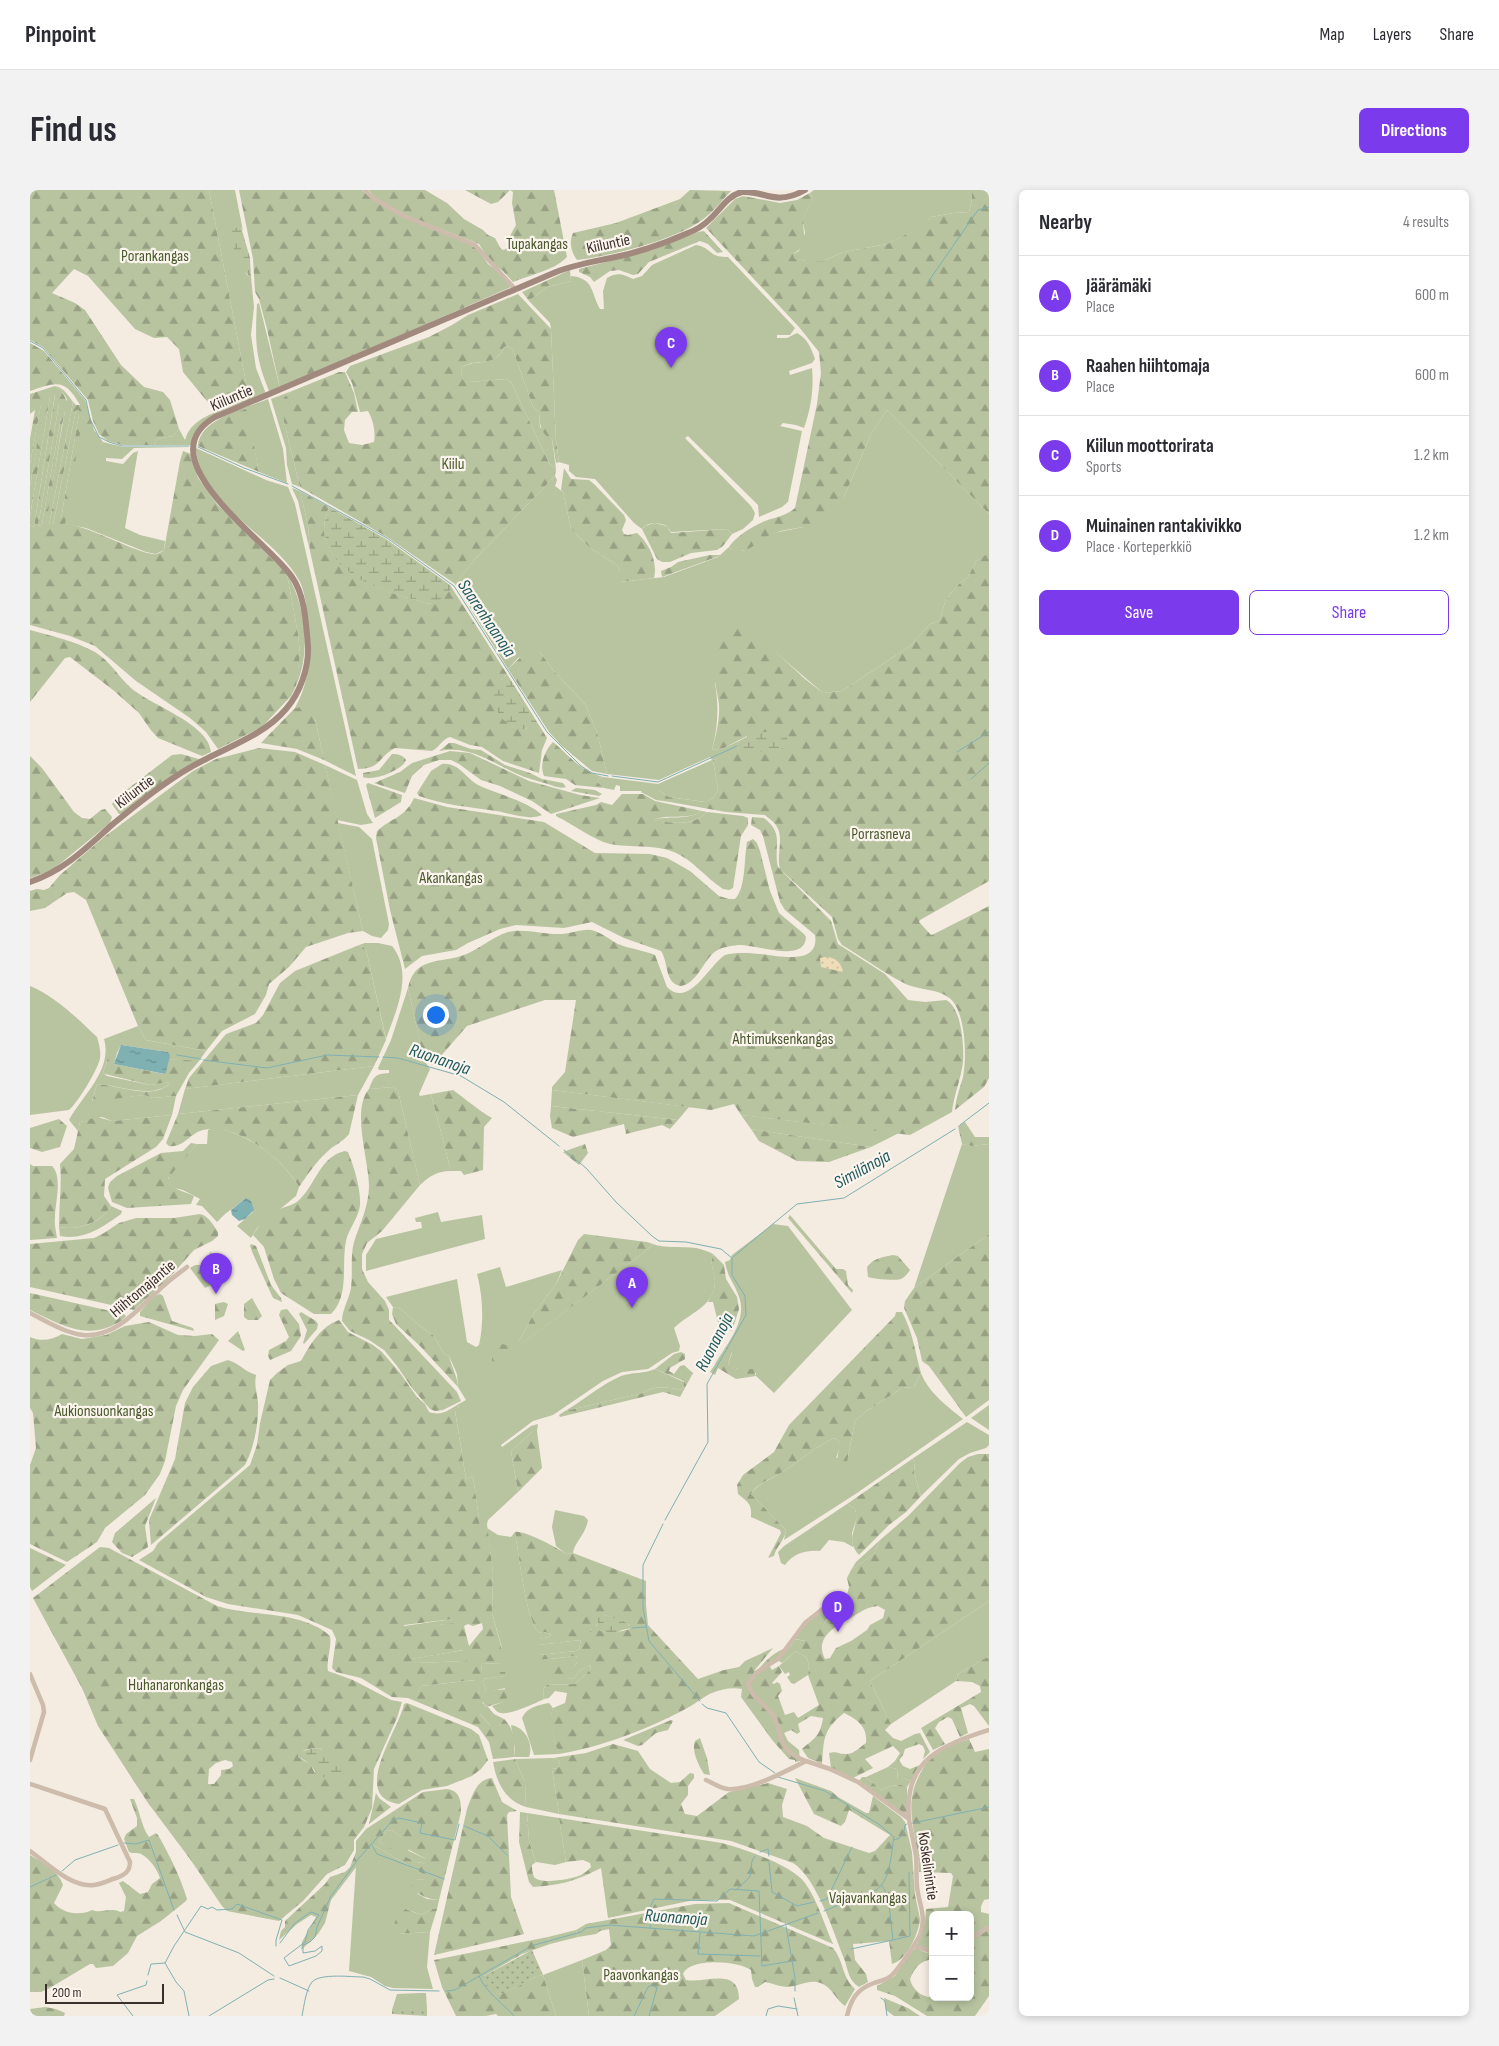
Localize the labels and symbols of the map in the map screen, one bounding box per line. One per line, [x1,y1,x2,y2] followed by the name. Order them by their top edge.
[585,231,632,258] street label: Kiiluntie
[506,235,568,254] park label: Tupakangas
[121,247,189,266] park label: Porankangas
[655,327,687,368] pin: C
[208,381,256,416] street label: Kiiluntie
[442,455,464,474] park label: Kiilu
[453,576,521,662] water label: Saarenhaanoja
[112,771,158,813] street label: Kiiluntie
[851,825,911,844] park label: Porrasneva
[418,869,483,888] park label: Akankangas
[423,1002,449,1028] your location
[732,1030,834,1049] park label: Ahtimuksenkangas
[407,1039,474,1080] water label: Ruonanoja
[830,1145,895,1193] water label: Similänoja
[200,1253,232,1294] pin: B
[107,1256,179,1322] street label: Hiihtomajantie
[616,1267,648,1308] pin: A
[691,1309,738,1375] water label: Ruonanoja
[53,1402,154,1421] park label: Aukionsuonkangas
[822,1591,854,1632] pin: D
[128,1676,224,1695] park label: Huhanaronkangas
[913,1831,942,1902] street label: Koskelinintie
[829,1889,907,1908] park label: Vajavankangas
[644,1905,709,1930] water label: Ruonanoja
[603,1966,679,1985] park label: Paavonkangas
[45,1981,164,2004] scale bar

